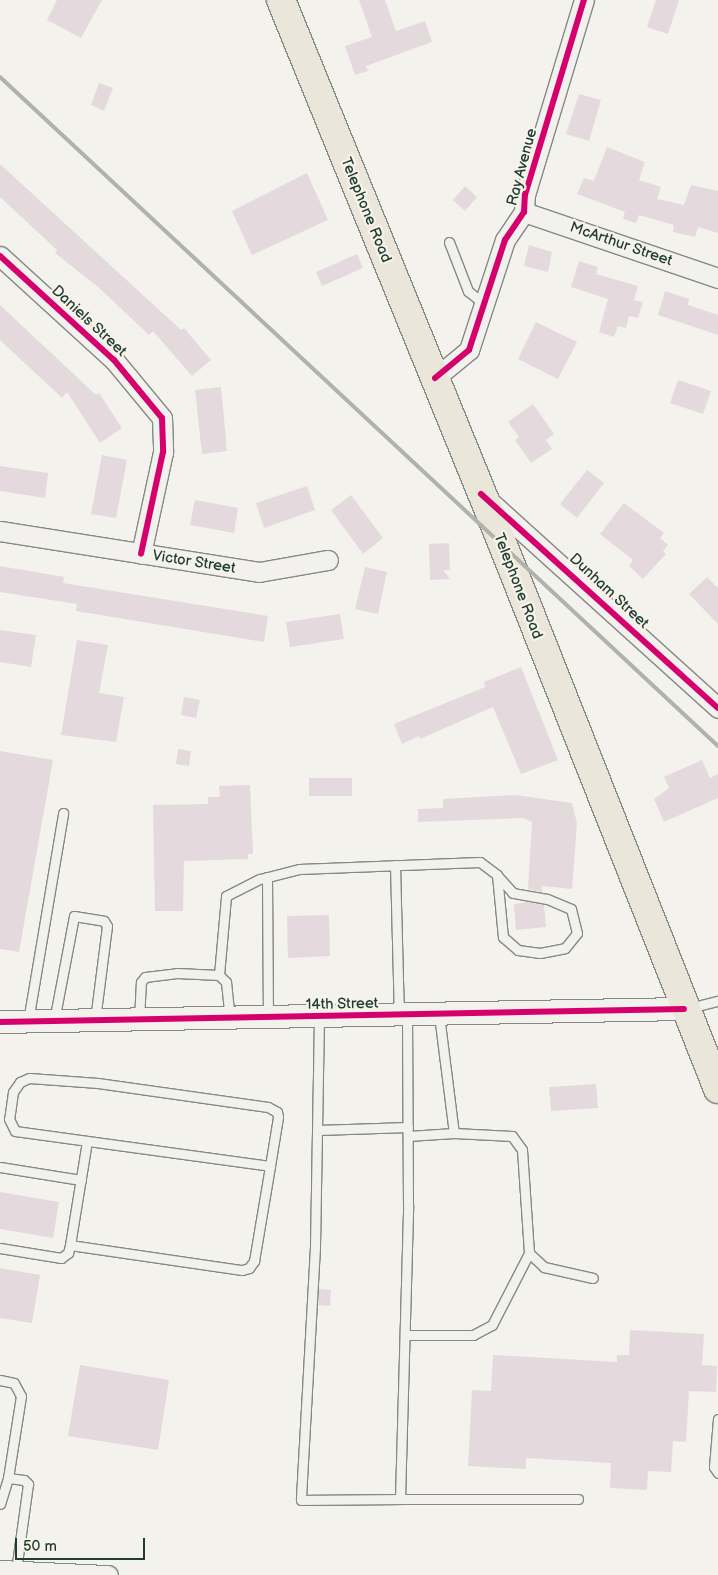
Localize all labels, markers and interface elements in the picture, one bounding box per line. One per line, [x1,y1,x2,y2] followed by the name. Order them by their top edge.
[503,126,541,208] street label: Ray Avenue
[337,155,395,265] street label: Telephone Road
[567,218,675,270] street label: McArthur Street
[48,282,130,360] street label: Daniels Street
[490,531,546,641] street label: Telephone Road
[151,547,237,577] street label: Victor Street
[565,550,653,632] street label: Dunham Street
[305,994,379,1014] street label: 14th Street
[18,1528,148,1560] scale bar
[23,1537,57,1556] text: 50 m

